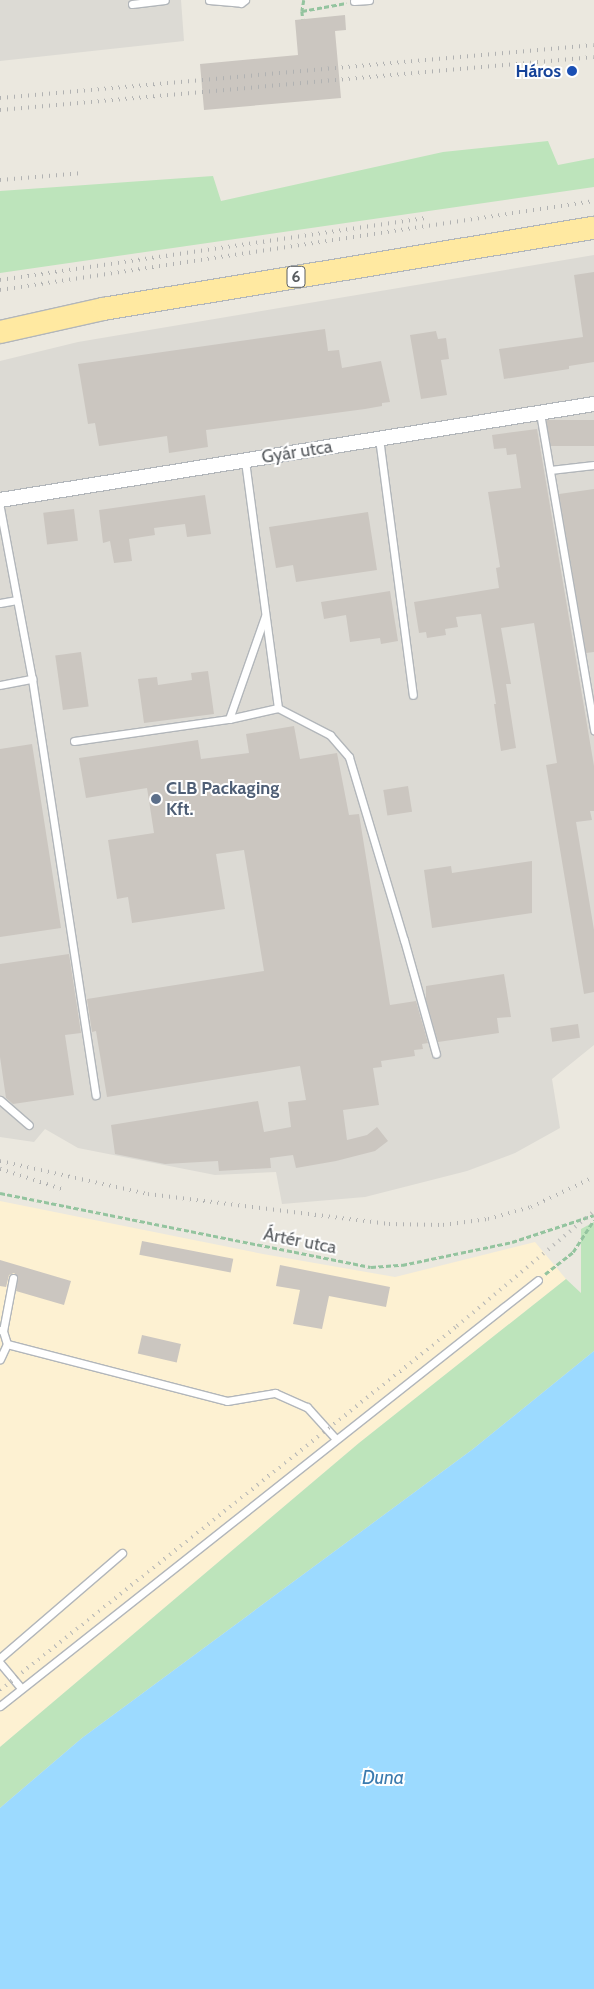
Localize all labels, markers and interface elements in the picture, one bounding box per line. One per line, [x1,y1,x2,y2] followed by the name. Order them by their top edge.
[515,60,561,82] place label: Háros
[565,64,579,78] marker: Háros
[286,264,306,290] road number: 6
[260,436,334,468] street label: Gyár utca
[166,778,279,821] place label: CLB Packaging Kft.
[150,793,162,805] marker: CLB Packaging Kft.
[262,1223,338,1259] street label: Ártér utca
[362,1767,404,1789] water label: Duna

